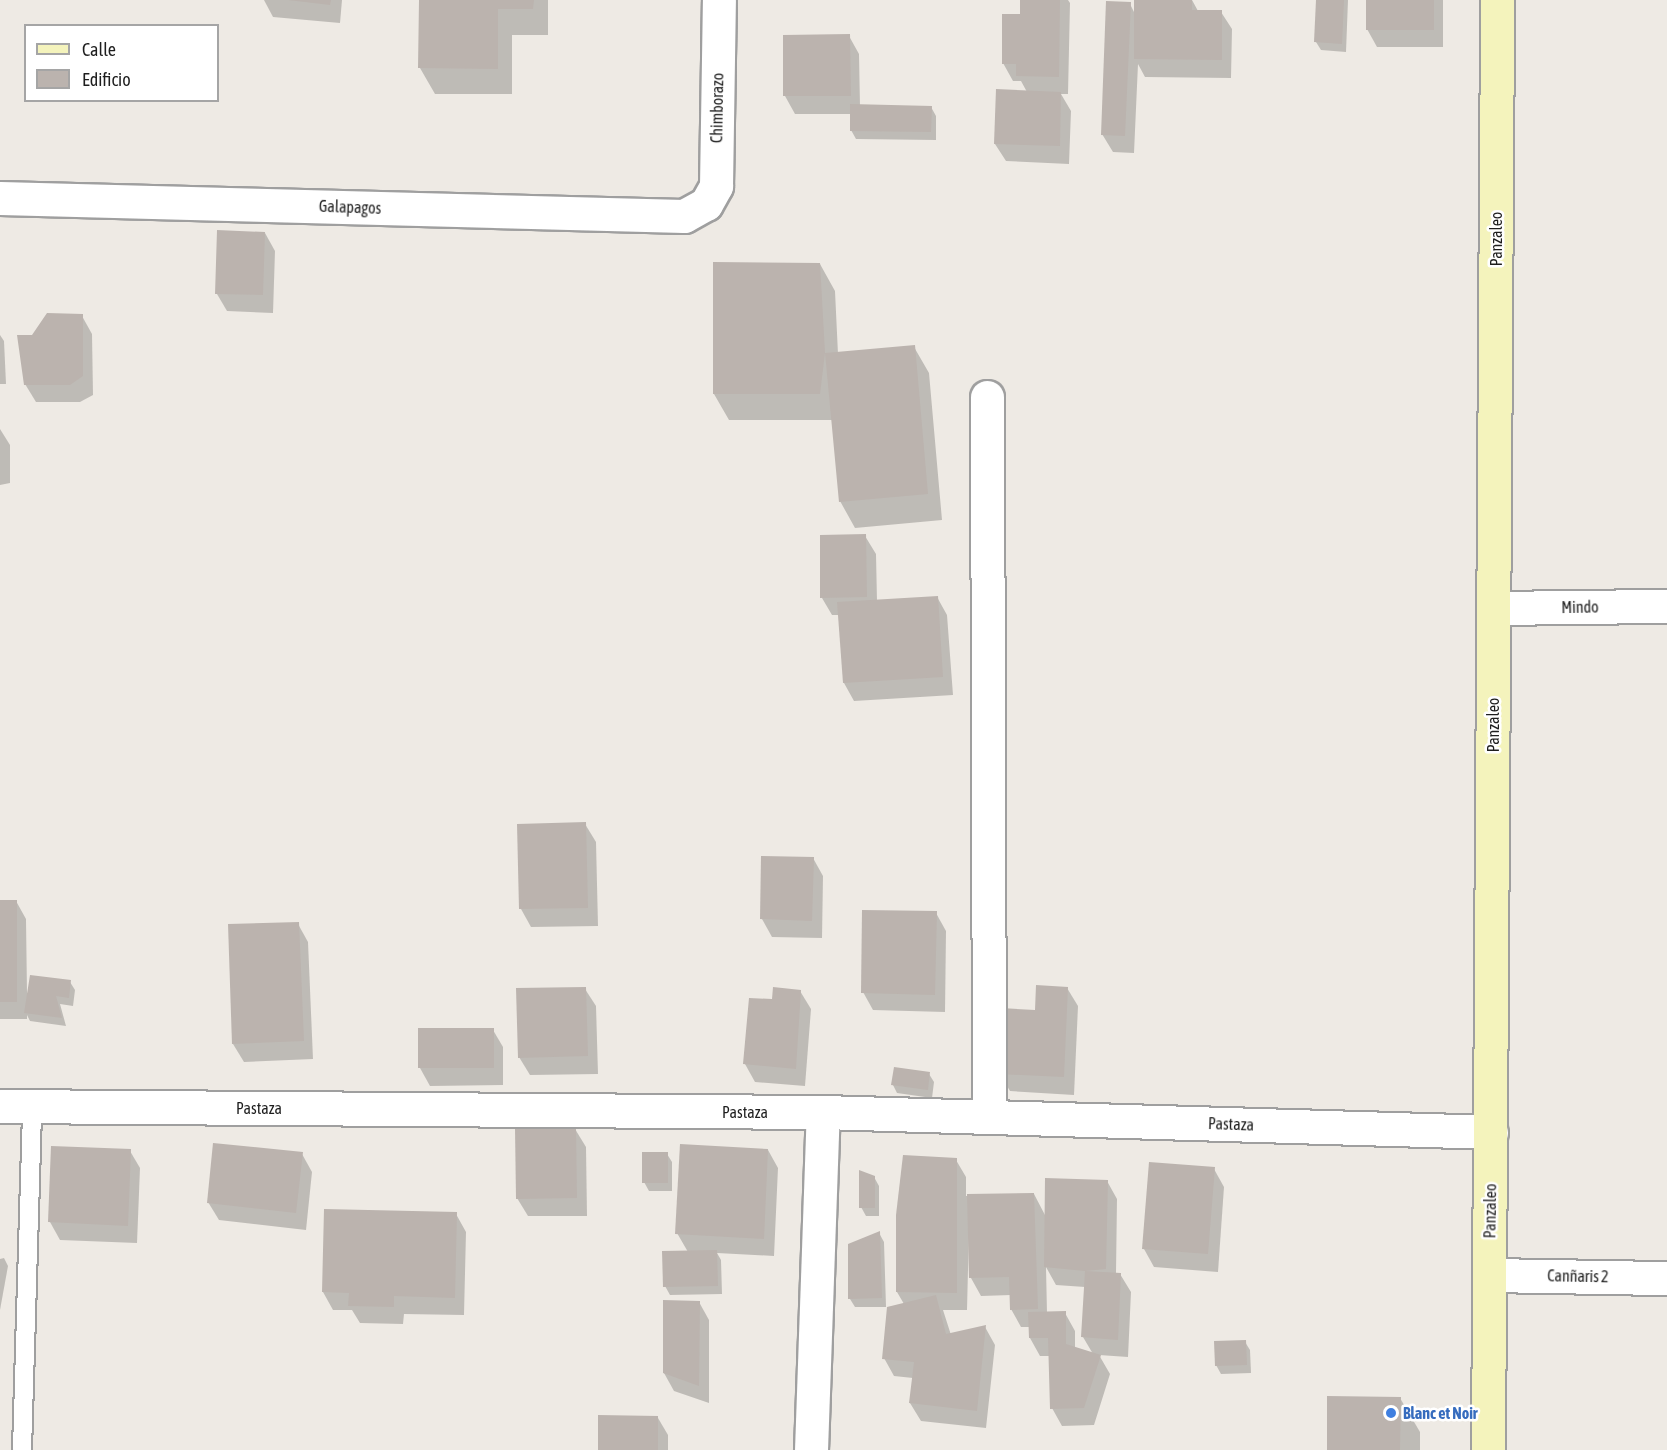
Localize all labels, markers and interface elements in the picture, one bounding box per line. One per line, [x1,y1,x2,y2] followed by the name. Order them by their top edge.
[24,24,219,102] legend
[82,39,116,60] text: Calle
[82,69,131,90] text: Edificio
[707,73,727,143] street label: Chimborazo
[319,196,381,218] street label: Galapagos
[1486,212,1506,266] street label: Panzaleo
[1561,597,1599,617] street label: Mindo
[1483,698,1503,752] street label: Panzaleo
[236,1098,282,1118] street label: Pastaza
[722,1102,768,1122] street label: Pastaza
[1208,1114,1254,1134] street label: Pastaza
[1480,1183,1500,1239] street label: Panzaleo
[1547,1266,1609,1286] street label: Canñaris 2
[1403,1403,1478,1423] place label: Blanc et Noir
[1384,1406,1398,1420] marker: Blanc et Noir

